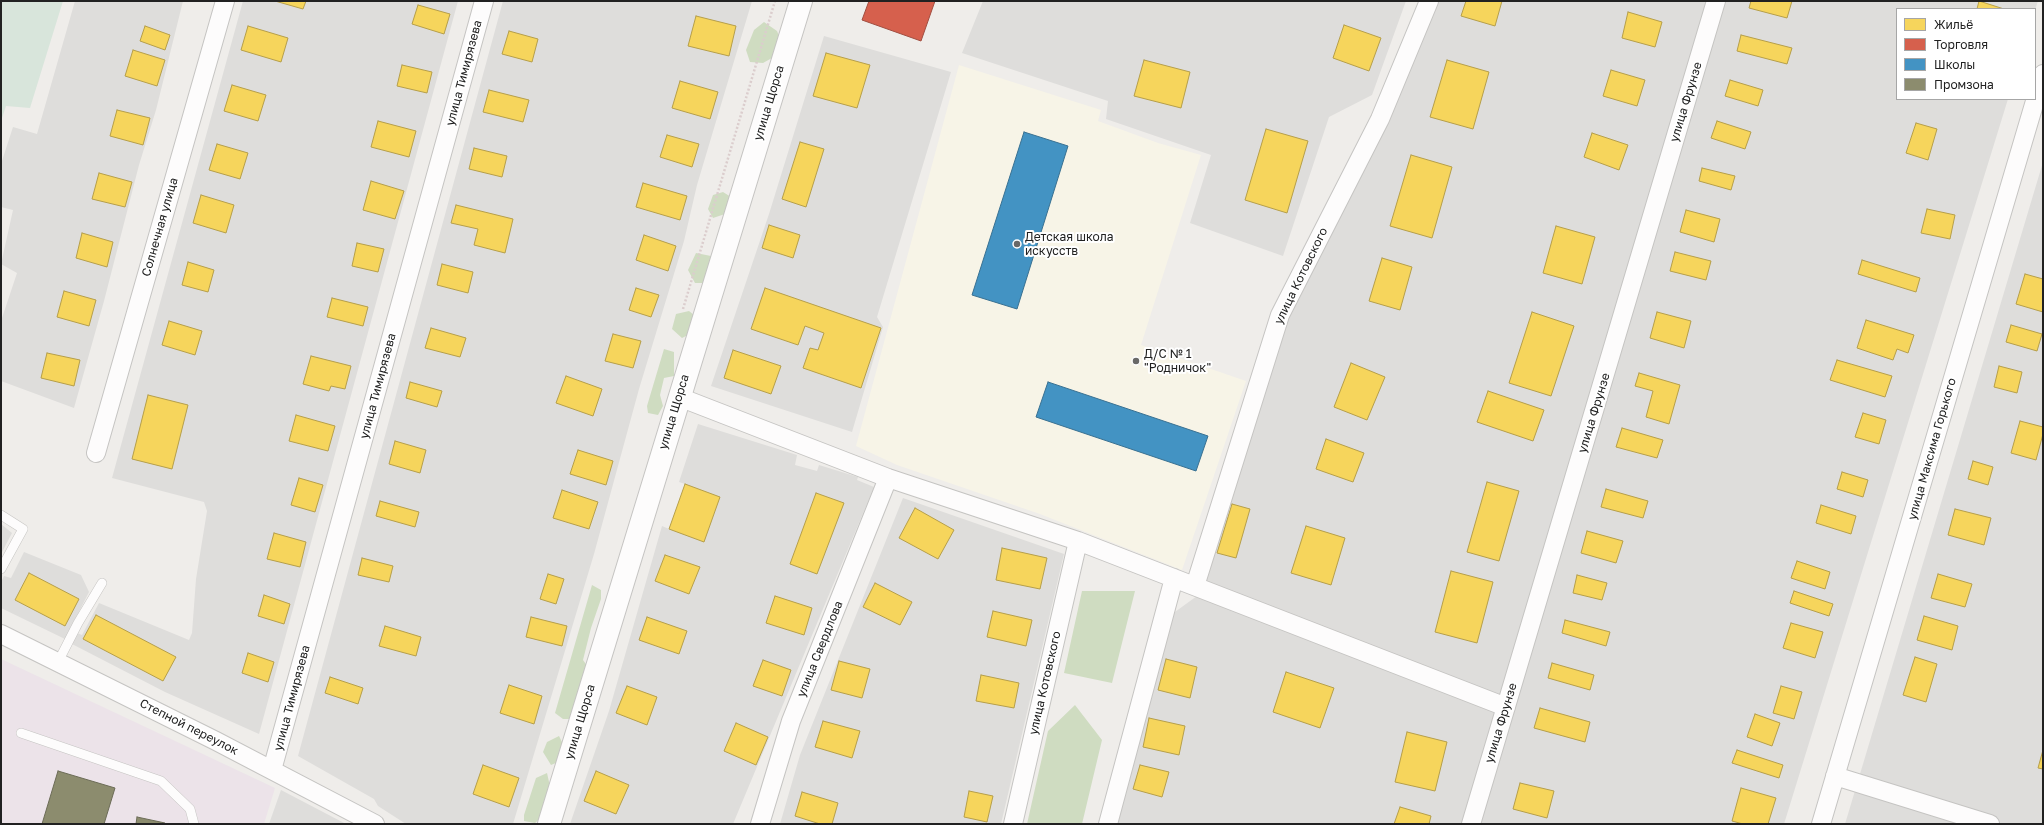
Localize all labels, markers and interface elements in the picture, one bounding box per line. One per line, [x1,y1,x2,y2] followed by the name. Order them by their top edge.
[1896,8,2036,100] legend
[1934,17,1973,32] text: Жильё
[443,19,485,127] street label: улица Тимирязева
[1934,37,1988,52] text: Торговля
[1934,57,1975,72] text: Школы
[1667,60,1705,144] street label: улица Фрунзе
[751,64,787,142] street label: улица Щорса
[1934,77,1994,92] text: Промзона
[139,176,181,278] street label: Солнечная улица
[1271,225,1331,327] street label: улица Котовского
[1025,230,1113,258] place label: Детская школа искусств
[1012,239,1022,249] marker: Детская школа искусств
[357,332,399,440] street label: улица Тимирязева
[1144,347,1211,375] place label: Д/С № 1 "Родничок"
[1131,356,1141,366] marker: Д/С № 1 "Родничок"
[1575,371,1613,455] street label: улица Фрунзе
[656,373,692,451] street label: улица Щорса
[1905,376,1959,522] street label: улица Максима Горького
[794,599,846,699] street label: улица Свердлова
[1026,630,1064,736] street label: улица Котовского
[271,644,313,752] street label: улица Тимирязева
[1482,681,1520,765] street label: улица Фрунзе
[562,683,598,761] street label: улица Щорса
[137,696,241,758] street label: Степной переулок

